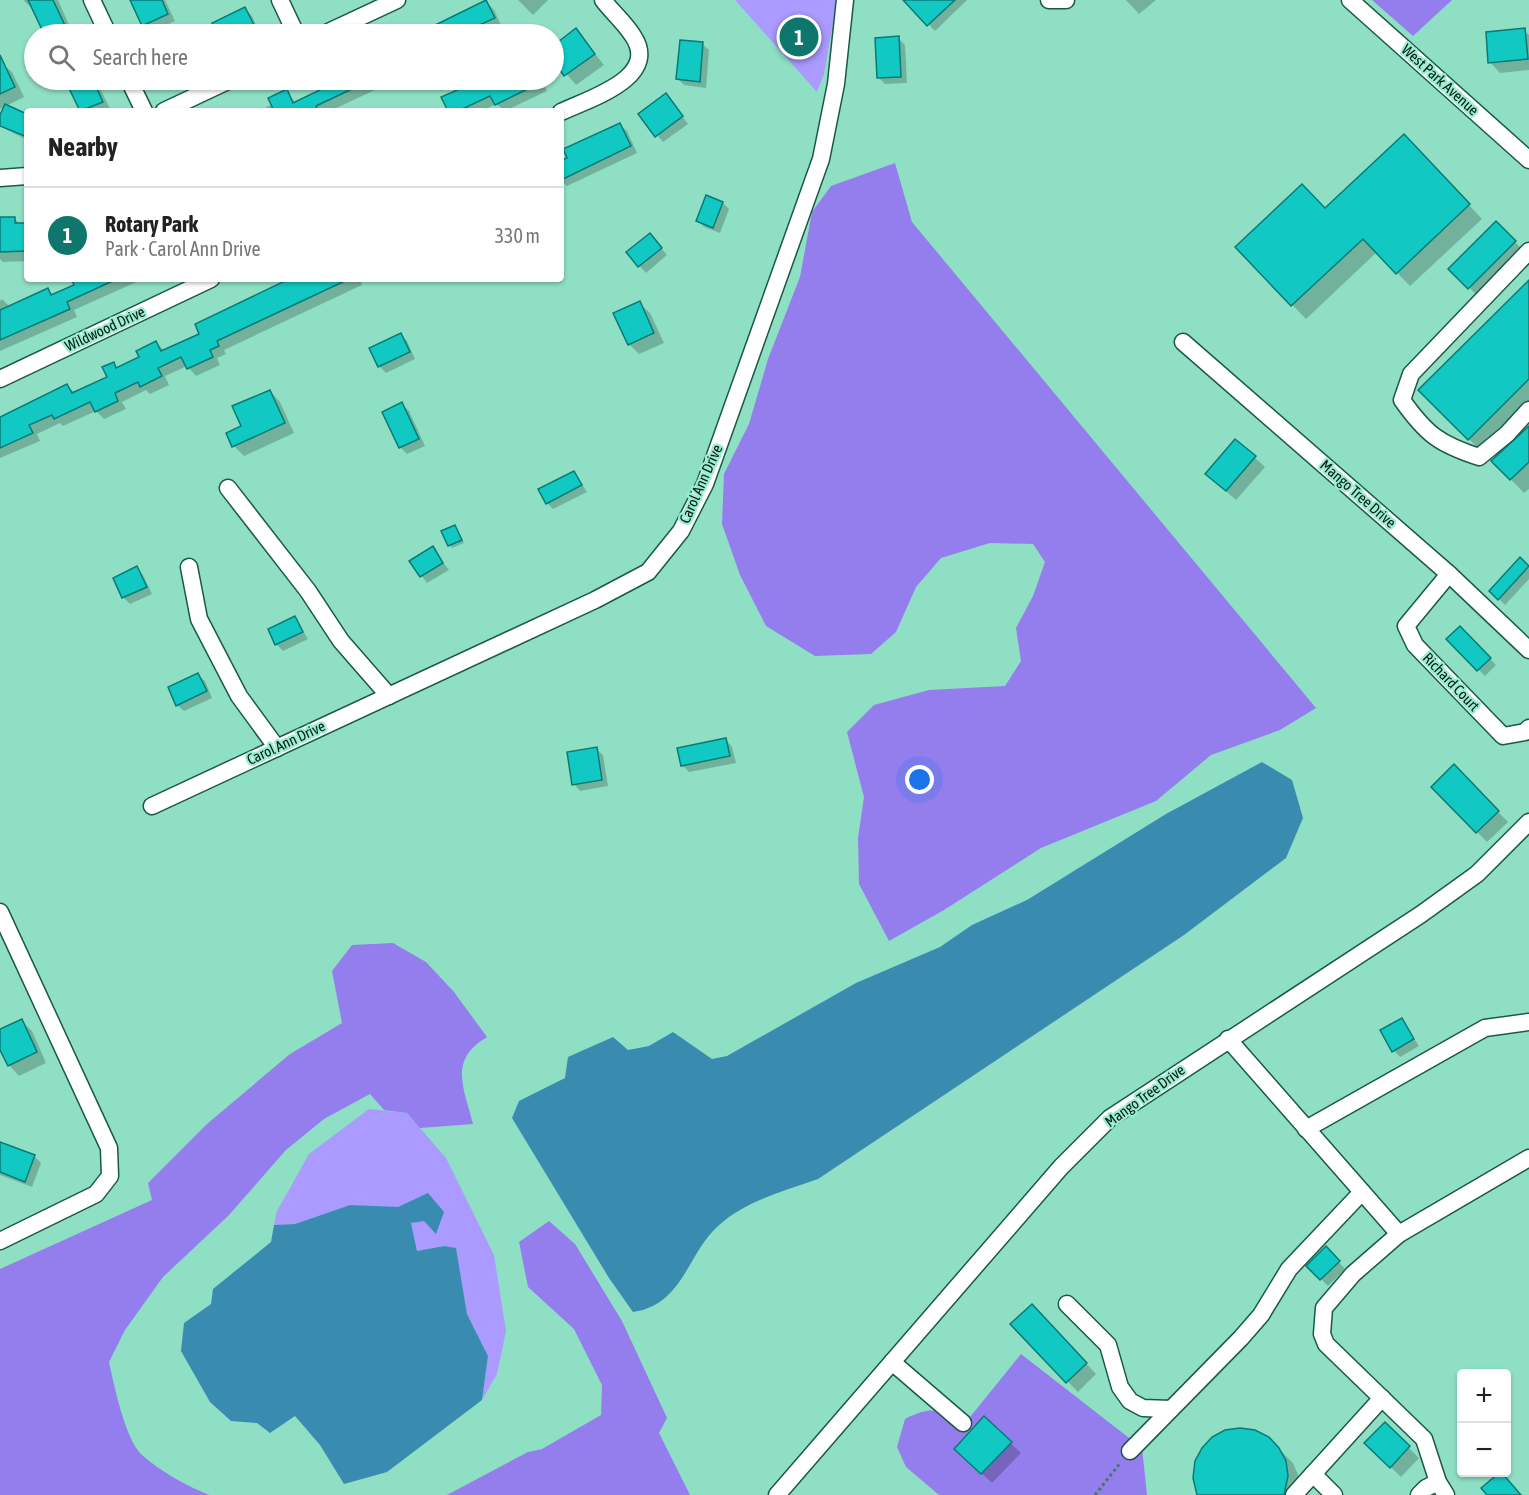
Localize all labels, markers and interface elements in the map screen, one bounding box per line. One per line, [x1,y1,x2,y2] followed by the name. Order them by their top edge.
[780,15,818,60] pin: 1
[24,24,564,90] search box
[45,41,78,74] icon: search
[1398,41,1482,119] street label: West Park Avenue
[93,44,188,70] text: Search here
[48,132,118,162] text: Nearby
[105,211,198,237] text: Rotary Park
[63,224,72,247] text: 1
[495,224,540,247] text: 330 m
[105,237,261,260] text: Park · Carol Ann Drive
[62,302,148,355] street label: Wildwood Drive
[676,442,726,526] street label: Carol Ann Drive
[1317,456,1400,531] street label: Mango Tree Drive
[1420,649,1483,714] street label: Richard Court
[244,717,328,768] street label: Carol Ann Drive
[905,765,934,794] your location
[1102,1061,1188,1130] street label: Mango Tree Drive
[1457,1369,1511,1477] map controls
[1457,1369,1511,1423] button: +
[1457,1423,1511,1477] button: −

